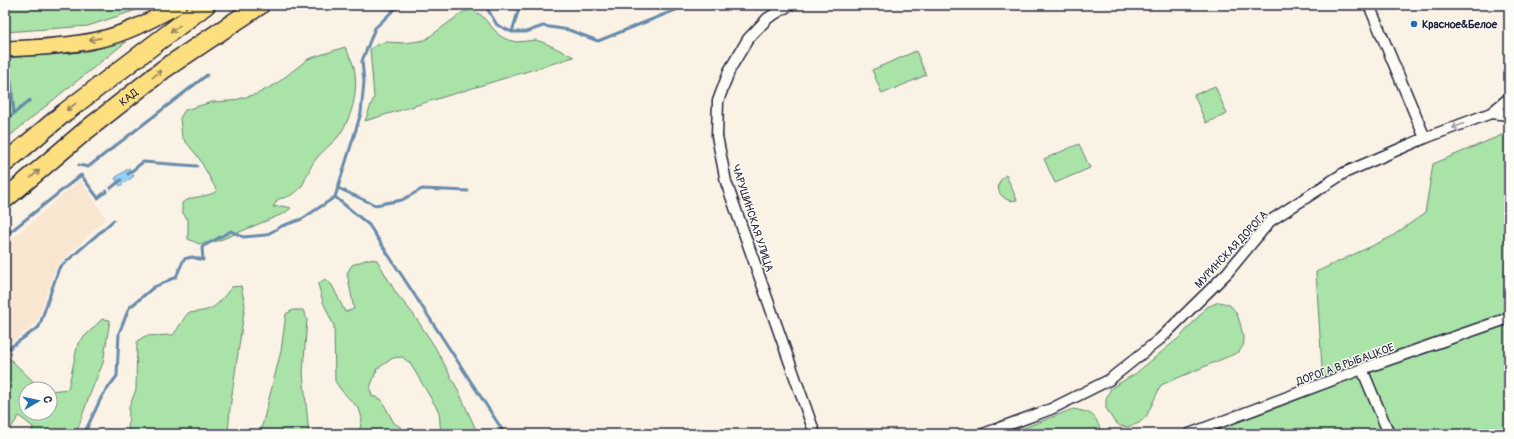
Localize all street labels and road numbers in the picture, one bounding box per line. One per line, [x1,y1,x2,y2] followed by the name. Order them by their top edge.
[117,86,141,109] street label: КАД
[729,163,776,273] street label: ЧАРУШИНСКАЯ УЛИЦА
[1192,208,1271,291] street label: МУРИНСКАЯ ДОРОГА
[1293,341,1396,389] street label: ДОРОГА В РЫБАЦКОЕ

